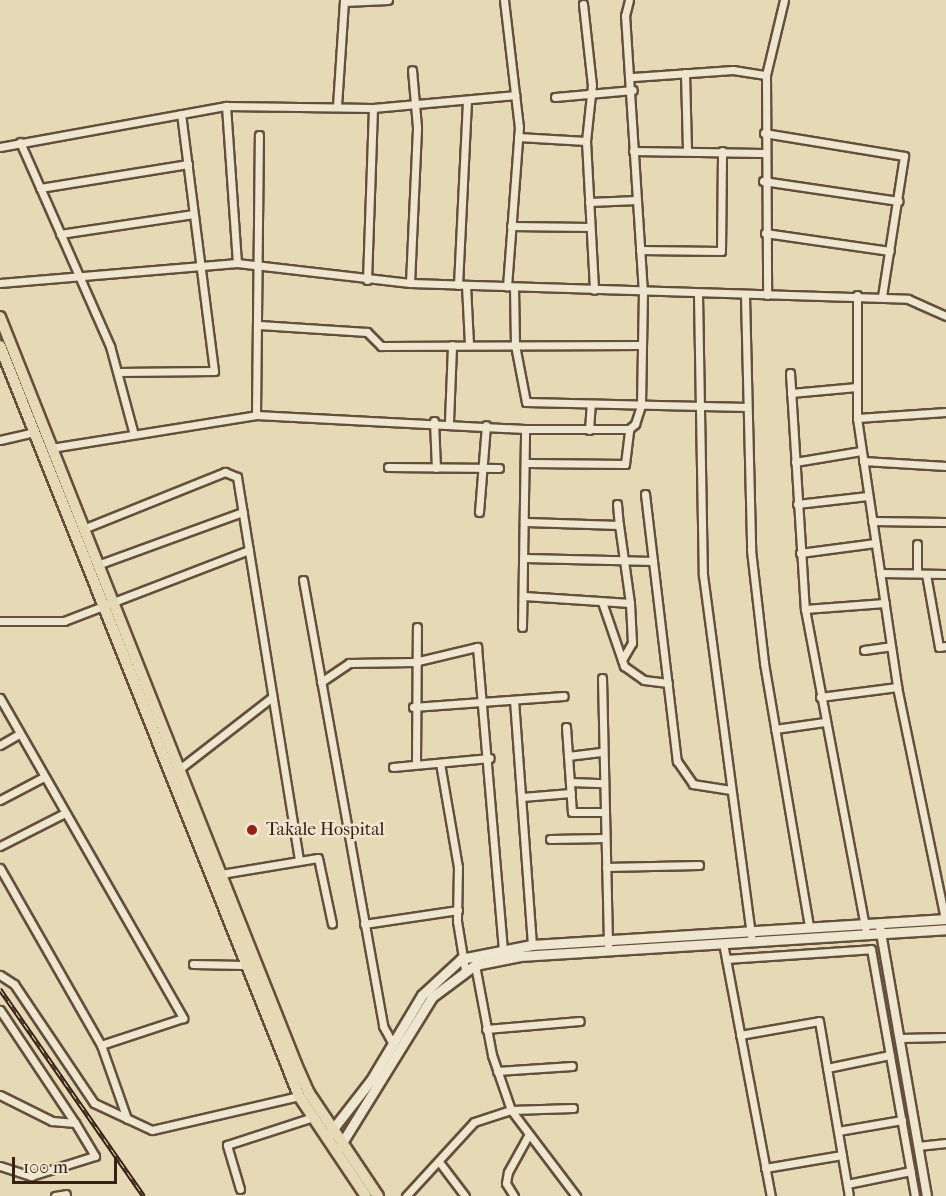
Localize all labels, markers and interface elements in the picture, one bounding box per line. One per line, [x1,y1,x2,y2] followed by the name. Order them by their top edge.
[266,819,384,841] place label: Takale Hospital
[243,821,261,839] marker: Takale Hospital
[15,1145,120,1183] scale bar
[23,1157,68,1178] text: 100 m

